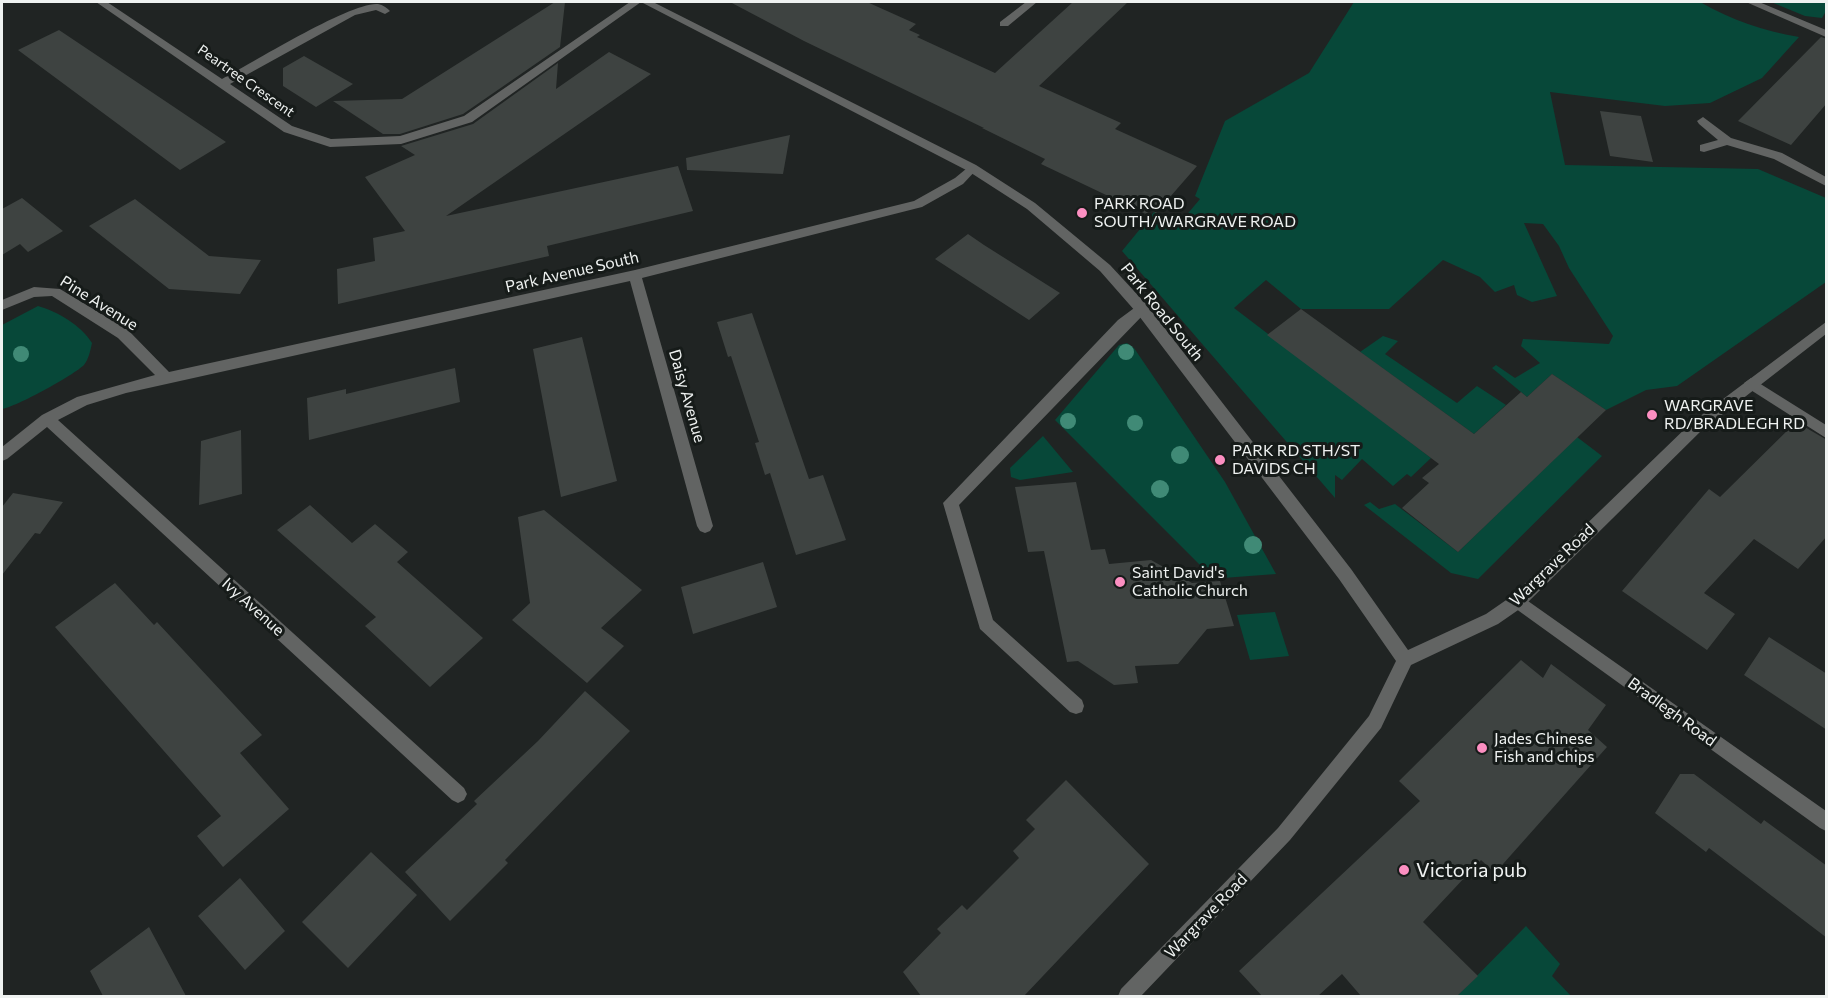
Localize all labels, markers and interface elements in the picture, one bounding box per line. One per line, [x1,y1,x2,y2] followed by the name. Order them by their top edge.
[194,41,298,121] street label: Peartree Crescent
[1094,194,1296,232] place label: PARK ROAD SOUTH/WARGRAVE ROAD
[1075,206,1089,220] marker: PARK ROAD SOUTH/WARGRAVE ROAD
[503,247,641,297] street label: Park Avenue South
[1117,259,1207,365] street label: Park Road South
[57,271,141,335] street label: Pine Avenue
[665,347,709,445] street label: Daisy Avenue
[1664,396,1805,434] place label: WARGRAVE RD/BRADLEGH RD
[1645,408,1659,422] marker: WARGRAVE RD/BRADLEGH RD
[1232,441,1360,479] place label: PARK RD STH/ST DAVIDS CH
[1213,453,1227,467] marker: PARK RD STH/ST DAVIDS CH
[1506,520,1598,610] street label: Wargrave Road
[1132,563,1248,601] place label: Saint David's Catholic Church
[218,574,288,640] street label: Ivy Avenue
[1113,575,1127,589] marker: Saint David's Catholic Church
[1624,673,1720,751] street label: Bradlegh Road
[1494,729,1594,767] place label: Jades Chinese Fish and chips
[1475,741,1489,755] marker: Jades Chinese Fish and chips
[1416,858,1527,882] place label: Victoria pub
[1397,863,1411,877] marker: Victoria pub
[1161,870,1251,962] street label: Wargrave Road

